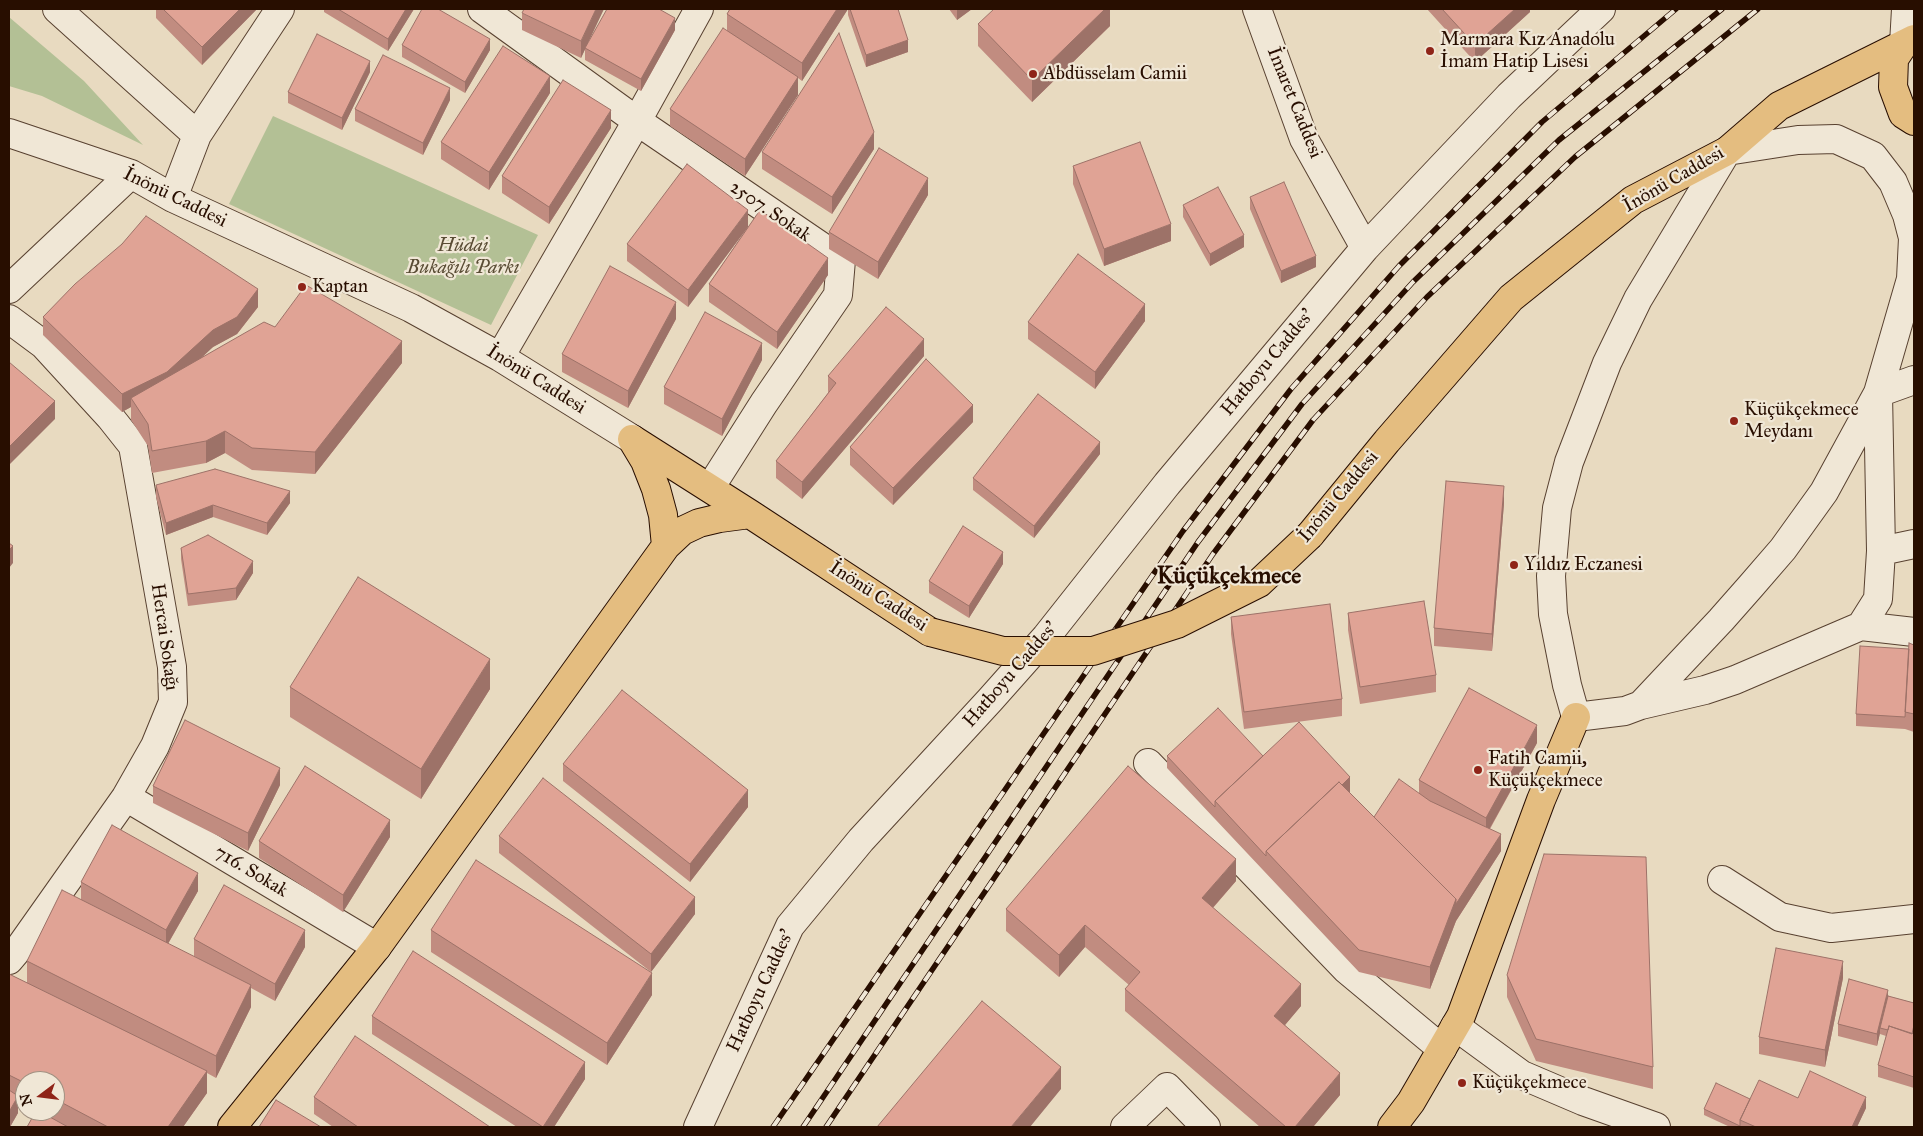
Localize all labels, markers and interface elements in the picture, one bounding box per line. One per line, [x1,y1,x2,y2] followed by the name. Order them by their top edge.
[1440,29,1615,73] place label: Marmara Kız Anadolu İmam Hatip Lisesi
[1261,44,1327,162] street label: İmaret Caddesi
[1424,45,1436,57] marker: Marmara Kız Anadolu İmam Hatip Lisesi
[1043,63,1187,85] place label: Abdüsselam Camii
[1027,68,1039,80] marker: Abdüsselam Camii
[1620,142,1728,218] street label: İnönü Caddesi
[119,163,231,233] street label: İnönü Caddesi
[725,176,815,248] street label: 2507. Sokak
[407,235,519,279] park label: Hüdai Bukağılı Parkı
[312,276,368,298] place label: Kaptan
[296,281,308,293] marker: Kaptan
[1217,305,1319,421] street label: Hatboyu Caddes'
[482,340,590,420] street label: İnönü Caddesi
[1744,399,1859,443] place label: Küçükçekmece Meydanı
[1728,415,1740,427] marker: Küçükçekmece Meydanı
[1294,447,1384,547] street label: İnönü Caddesi
[1524,554,1643,576] place label: Yıldız Eczanesi
[825,557,931,637] street label: İnönü Caddesi
[1508,559,1520,571] marker: Yıldız Eczanesi
[1157,563,1301,591] district label: Küçükçekmece
[145,582,183,692] street label: Hercai Sokağı
[959,617,1063,733] street label: Hatboyu Caddes'
[1488,748,1603,792] place label: Fatih Camii, Küçükçekmece
[1472,764,1484,776] marker: Fatih Camii, Küçükçekmece
[210,841,292,903] street label: 716. Sokak
[723,926,799,1056] street label: Hatboyu Caddes'
[15,1071,65,1121] north arrow
[1472,1072,1587,1094] place label: Küçükçekmece
[1456,1077,1468,1089] marker: Küçükçekmece
[16,1092,36,1108] text: N

